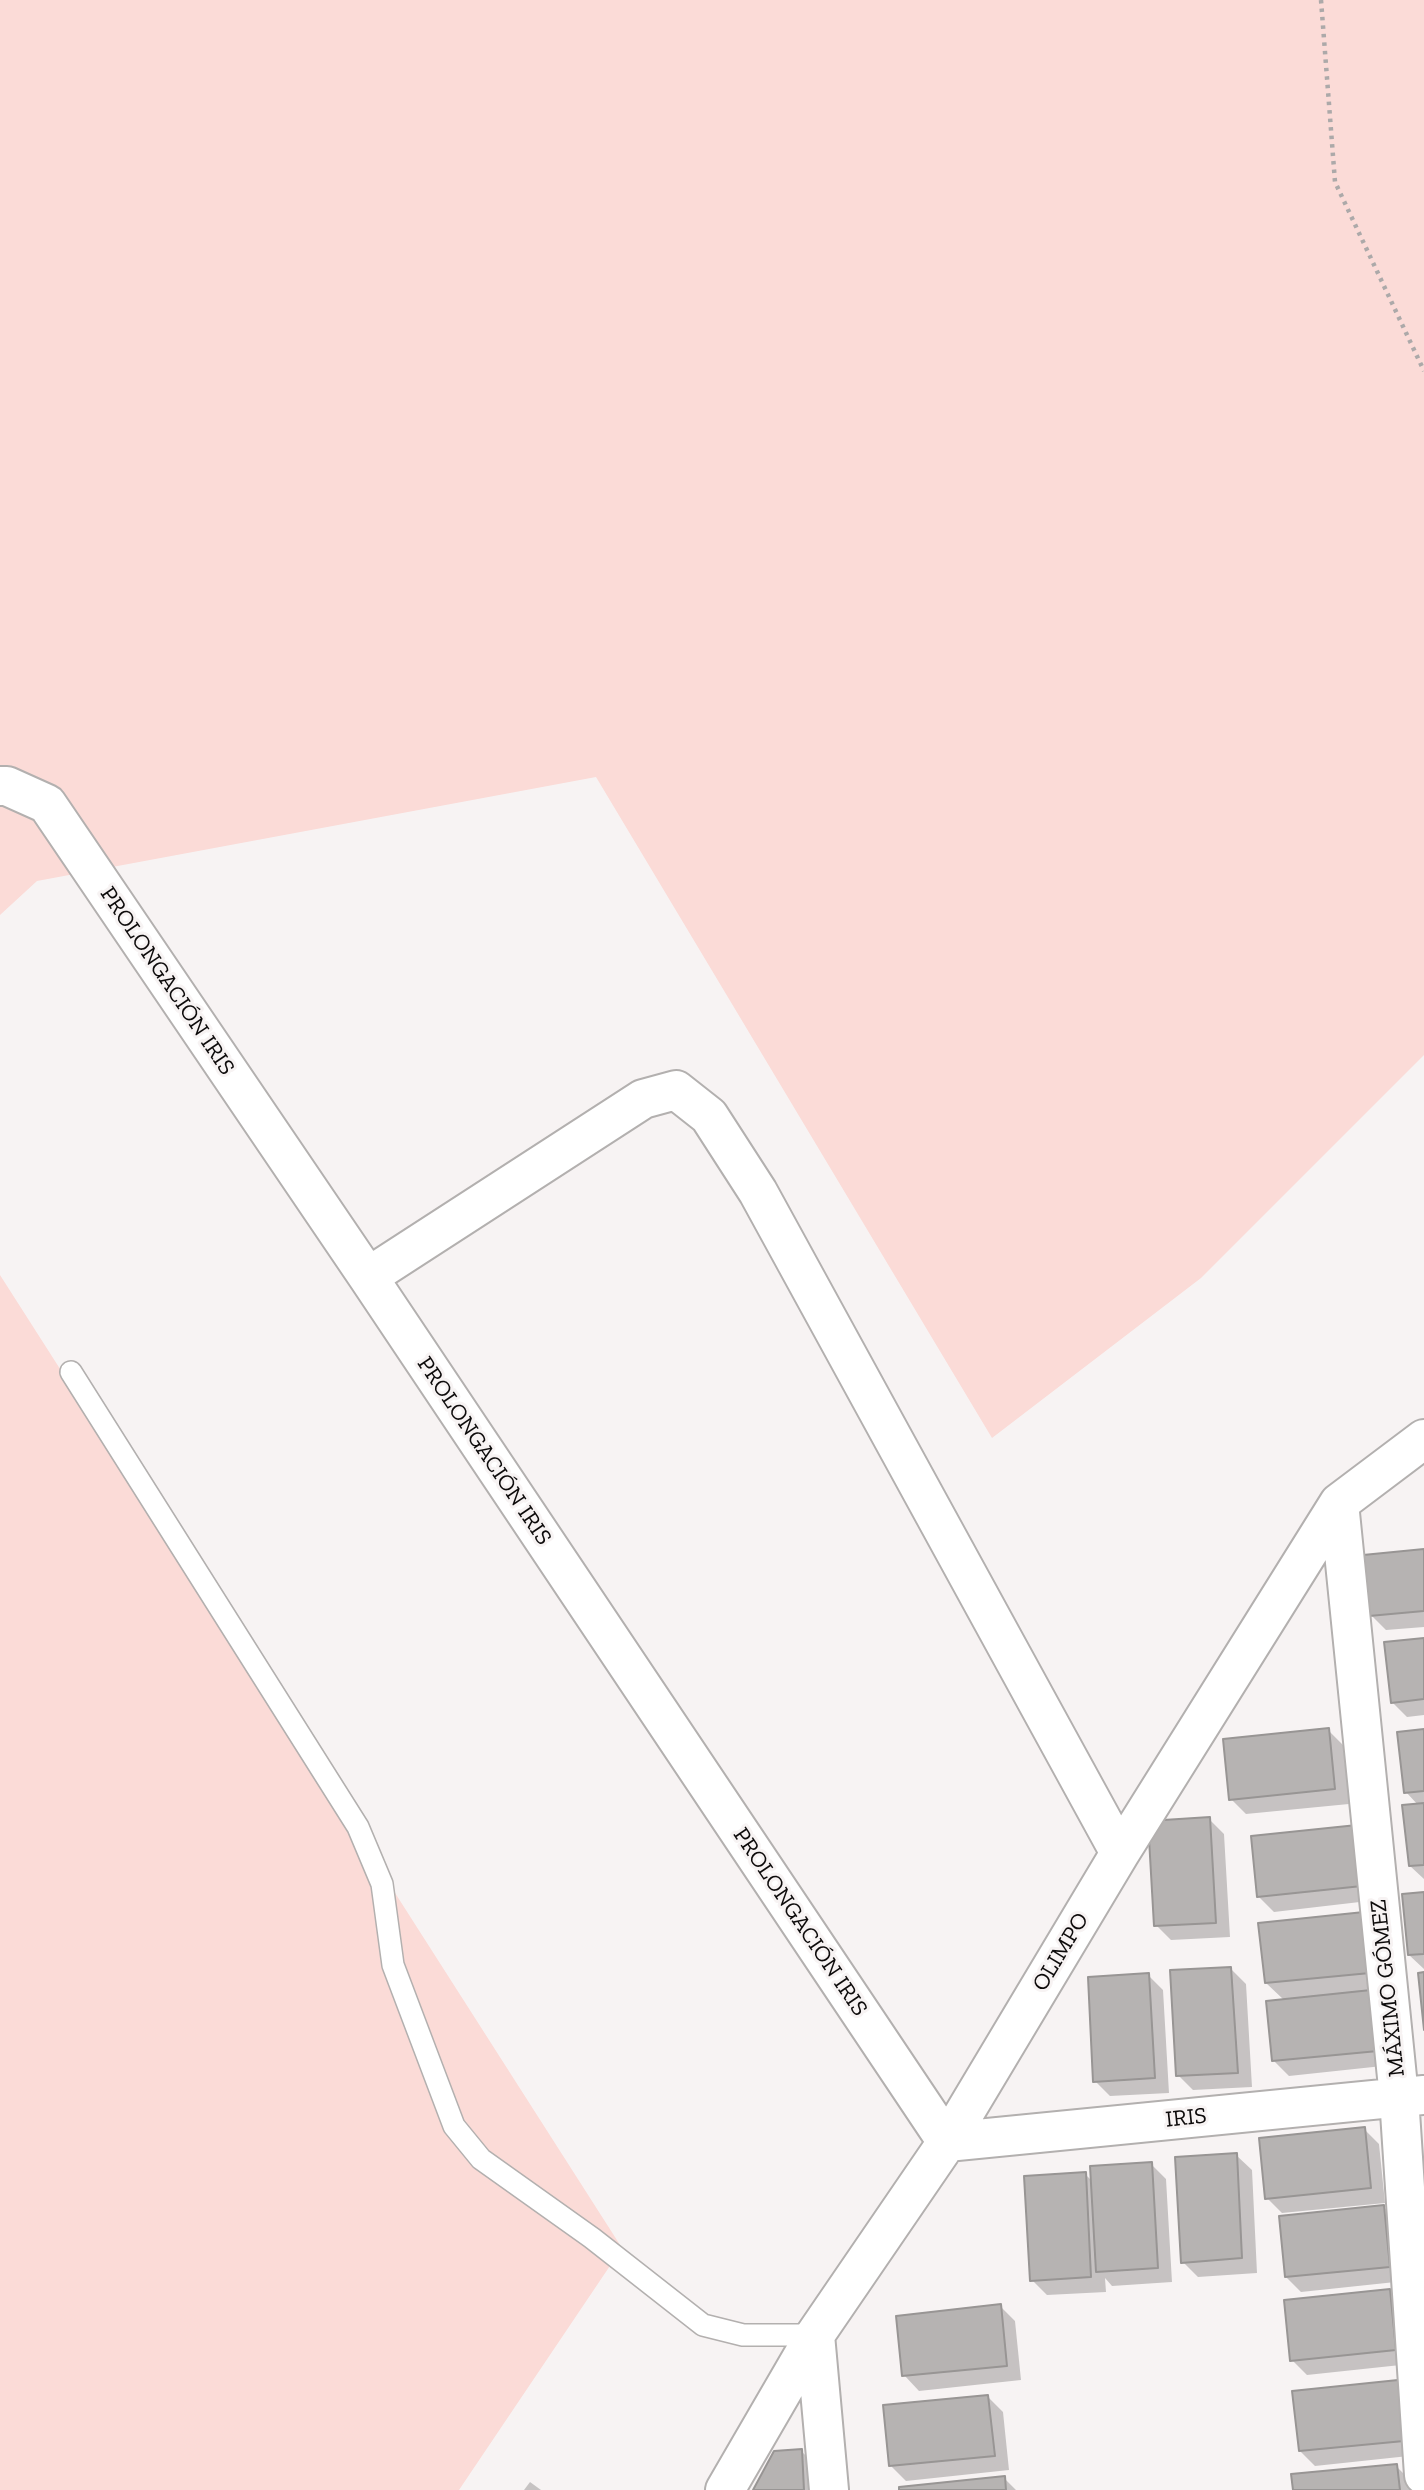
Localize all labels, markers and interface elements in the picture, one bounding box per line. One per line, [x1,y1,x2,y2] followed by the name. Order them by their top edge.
[94,882,240,1080] street label: PROLONGACIÓN IRIS
[411,1352,557,1550] street label: PROLONGACIÓN IRIS
[727,1823,873,2021] street label: PROLONGACIÓN IRIS
[1365,1898,1411,2078] street label: MÁXIMO GÓMEZ
[1027,1908,1095,1996] street label: OLIMPO
[1164,2102,1208,2134] street label: IRIS

